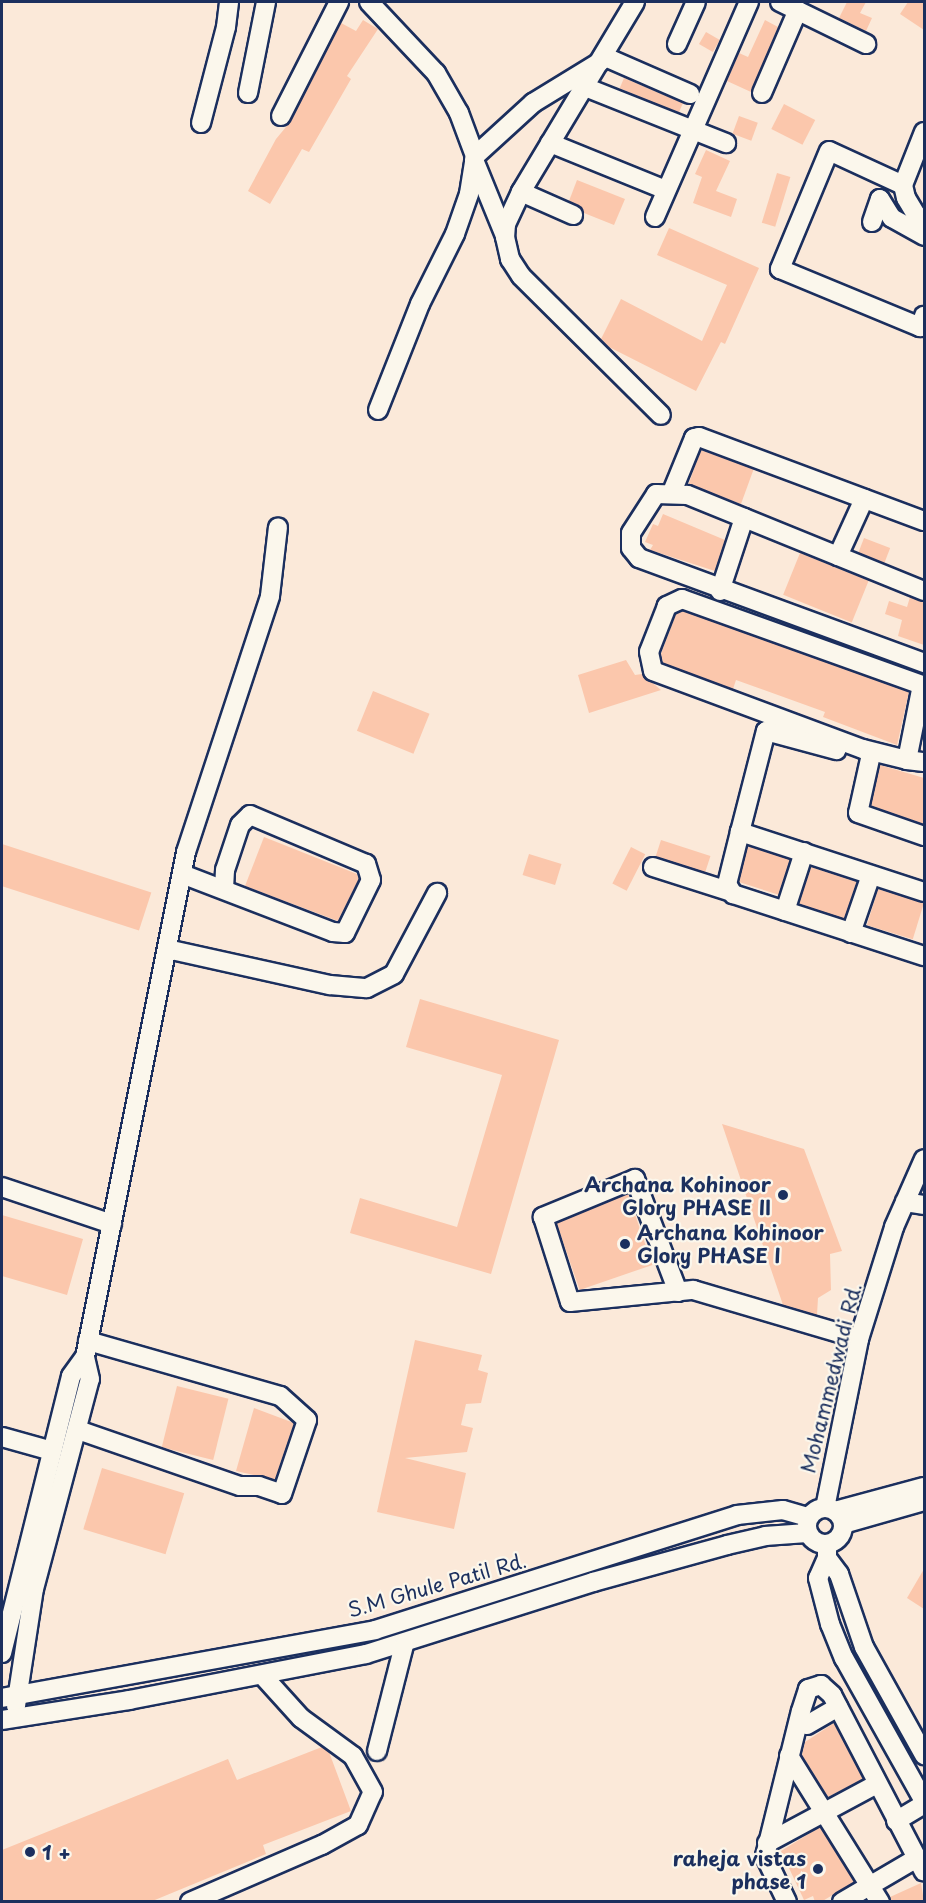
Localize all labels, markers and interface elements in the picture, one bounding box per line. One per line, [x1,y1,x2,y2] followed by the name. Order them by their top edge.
[585,1172,771,1219] place label: Archana Kohinoor Glory PHASE II
[776,1188,790,1202] marker: Archana Kohinoor Glory PHASE II
[637,1220,823,1267] place label: Archana Kohinoor Glory PHASE I
[618,1237,632,1251] marker: Archana Kohinoor Glory PHASE I
[796,1280,866,1476] street label: Mohammedwadi Rd.
[344,1548,530,1622] street label: S.M Ghule Patil Rd.
[42,1840,71,1864] place label: 1 +
[23,1845,37,1859] marker: 1 +
[673,1846,806,1893] place label: raheja vistas phase 1
[811,1862,825,1876] marker: raheja vistas phase 1

